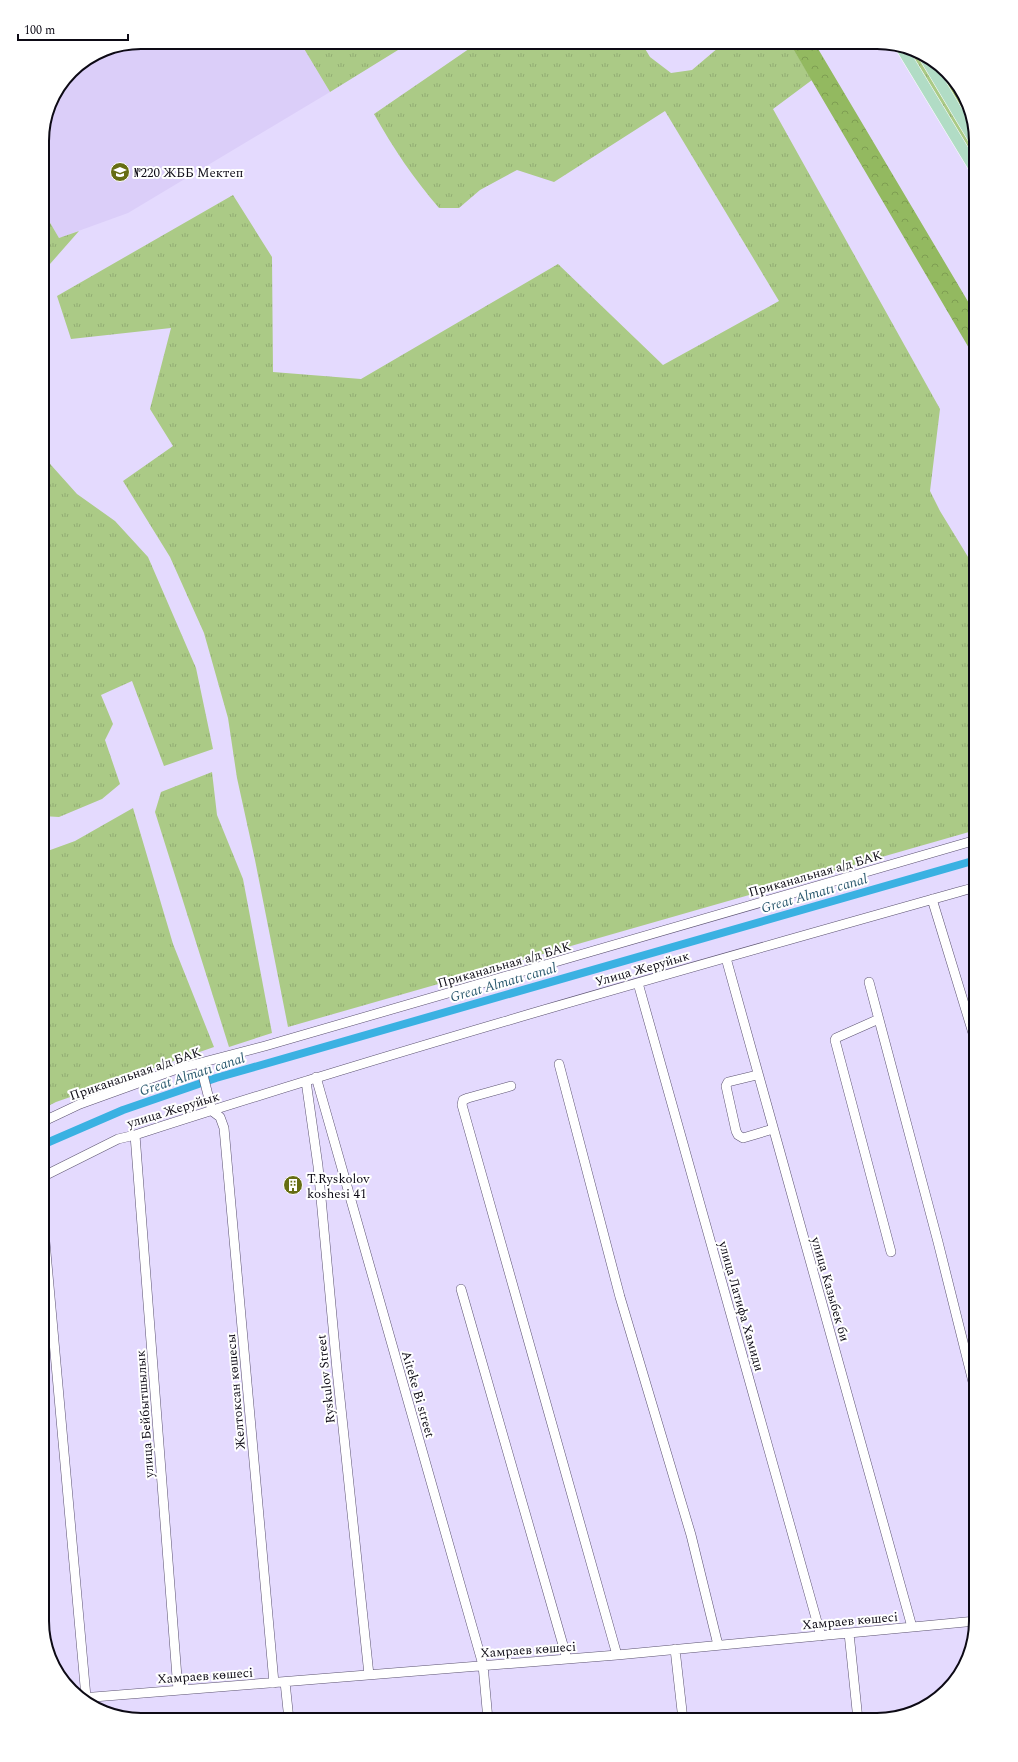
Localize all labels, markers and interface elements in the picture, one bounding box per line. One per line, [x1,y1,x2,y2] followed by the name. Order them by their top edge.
[18,16,128,42] scale bar
[24,21,55,40] text: 100 m
[109,161,131,183] school or university icon: №220 ЖББ Мектеп
[134,163,243,183] place label: №220 ЖББ Мектеп
[746,845,885,903] street label: Приканальная а/д БАК
[759,868,870,919] water label: Great Almatı canal
[435,936,574,994] street label: Приканальная а/д БАК
[593,946,692,992] street label: Улица Жеруйык
[448,957,559,1008] water label: Great Almatı canal
[67,1042,204,1106] street label: Приканальная а/д БАК
[137,1047,248,1101] water label: Great Almatı canal
[124,1086,222,1134] street label: улица Жеруйык
[307,1169,370,1204] place label: T.Ryskolov koshesi 41
[282,1174,304,1196] building icon: T.Ryskolov koshesi 41
[805,1234,855,1344] street label: улица Казыбек би
[713,1238,769,1374] street label: улица Латифа Хамиди
[221,1333,251,1451] street label: Желтоксан көшесы
[311,1333,341,1424] street label: Ryskulov Street
[396,1348,440,1441] street label: Aiteke Bi street
[131,1349,160,1479] street label: улица Бейбытшылык
[801,1607,899,1635] street label: Хамраев көшесі
[479,1637,577,1663] street label: Хамраев көшесі
[156,1663,254,1689] street label: Хамраев көшесі

